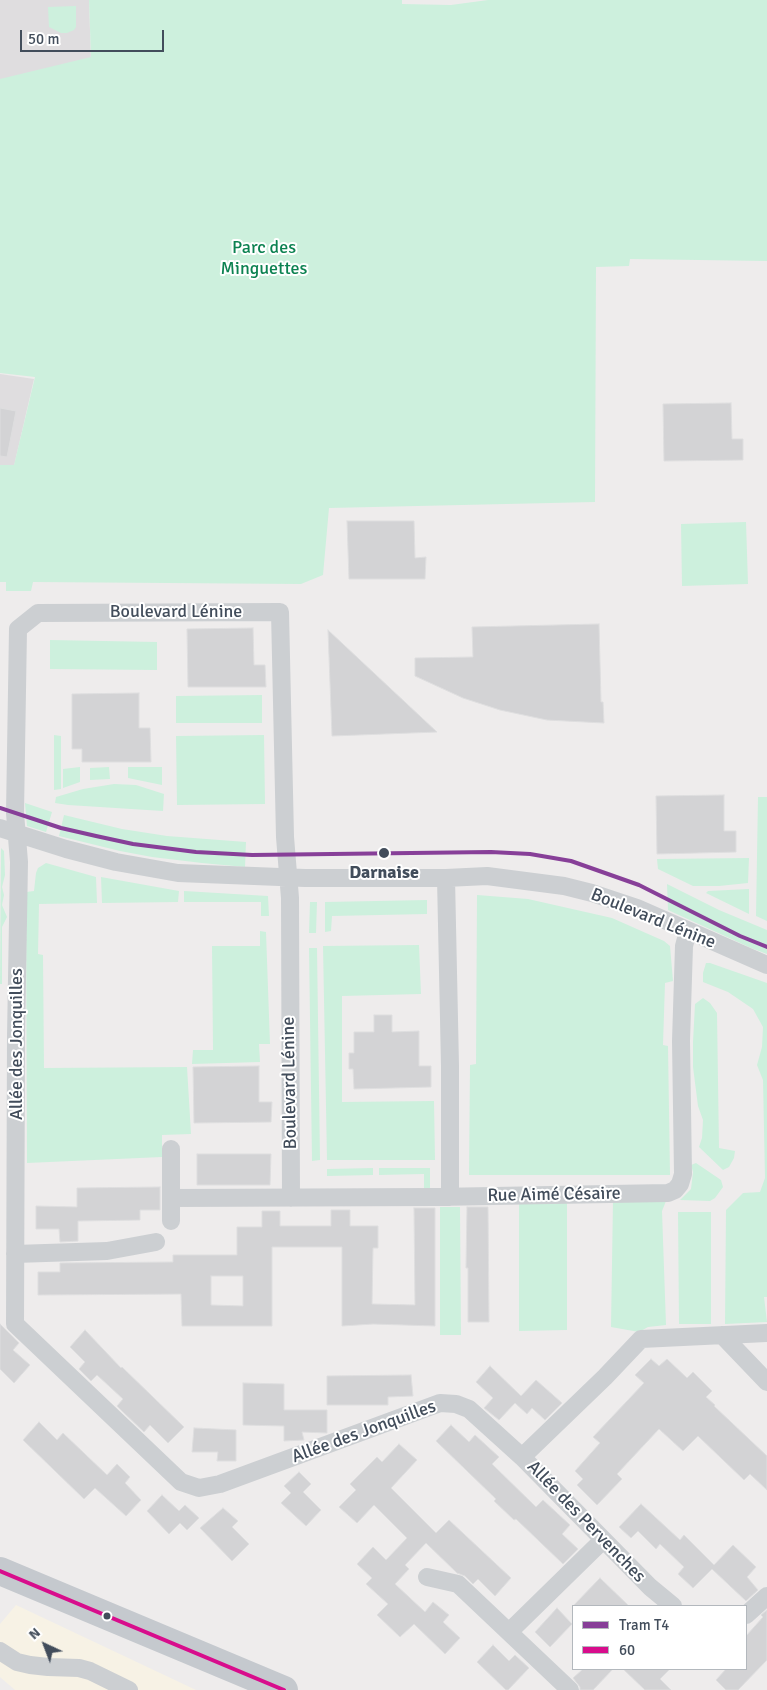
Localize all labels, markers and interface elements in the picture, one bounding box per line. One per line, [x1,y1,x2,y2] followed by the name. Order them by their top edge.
[22,20,166,52] scale bar
[28,30,59,48] text: 50 m
[221,237,307,280] park label: Parc des Minguettes
[110,601,242,623] street label: Boulevard Lénine
[377,846,391,860] marker: Darnaise
[349,862,419,884] place label: Darnaise
[587,884,719,954] street label: Boulevard Lénine
[6,968,28,1120] street label: Allée des Jonquilles
[278,1016,302,1150] street label: Boulevard Lénine
[487,1183,621,1207] street label: Rue Aimé Césaire
[289,1396,439,1468] street label: Allée des Jonquilles
[522,1457,650,1587] street label: Allée des Pervenches
[572,1605,747,1670] legend
[102,1611,112,1621] unlabelled marker
[619,1616,669,1634] text: Tram T4
[20,1620,70,1670] north arrow
[25,1624,44,1643] text: N
[619,1641,635,1659] text: 60

